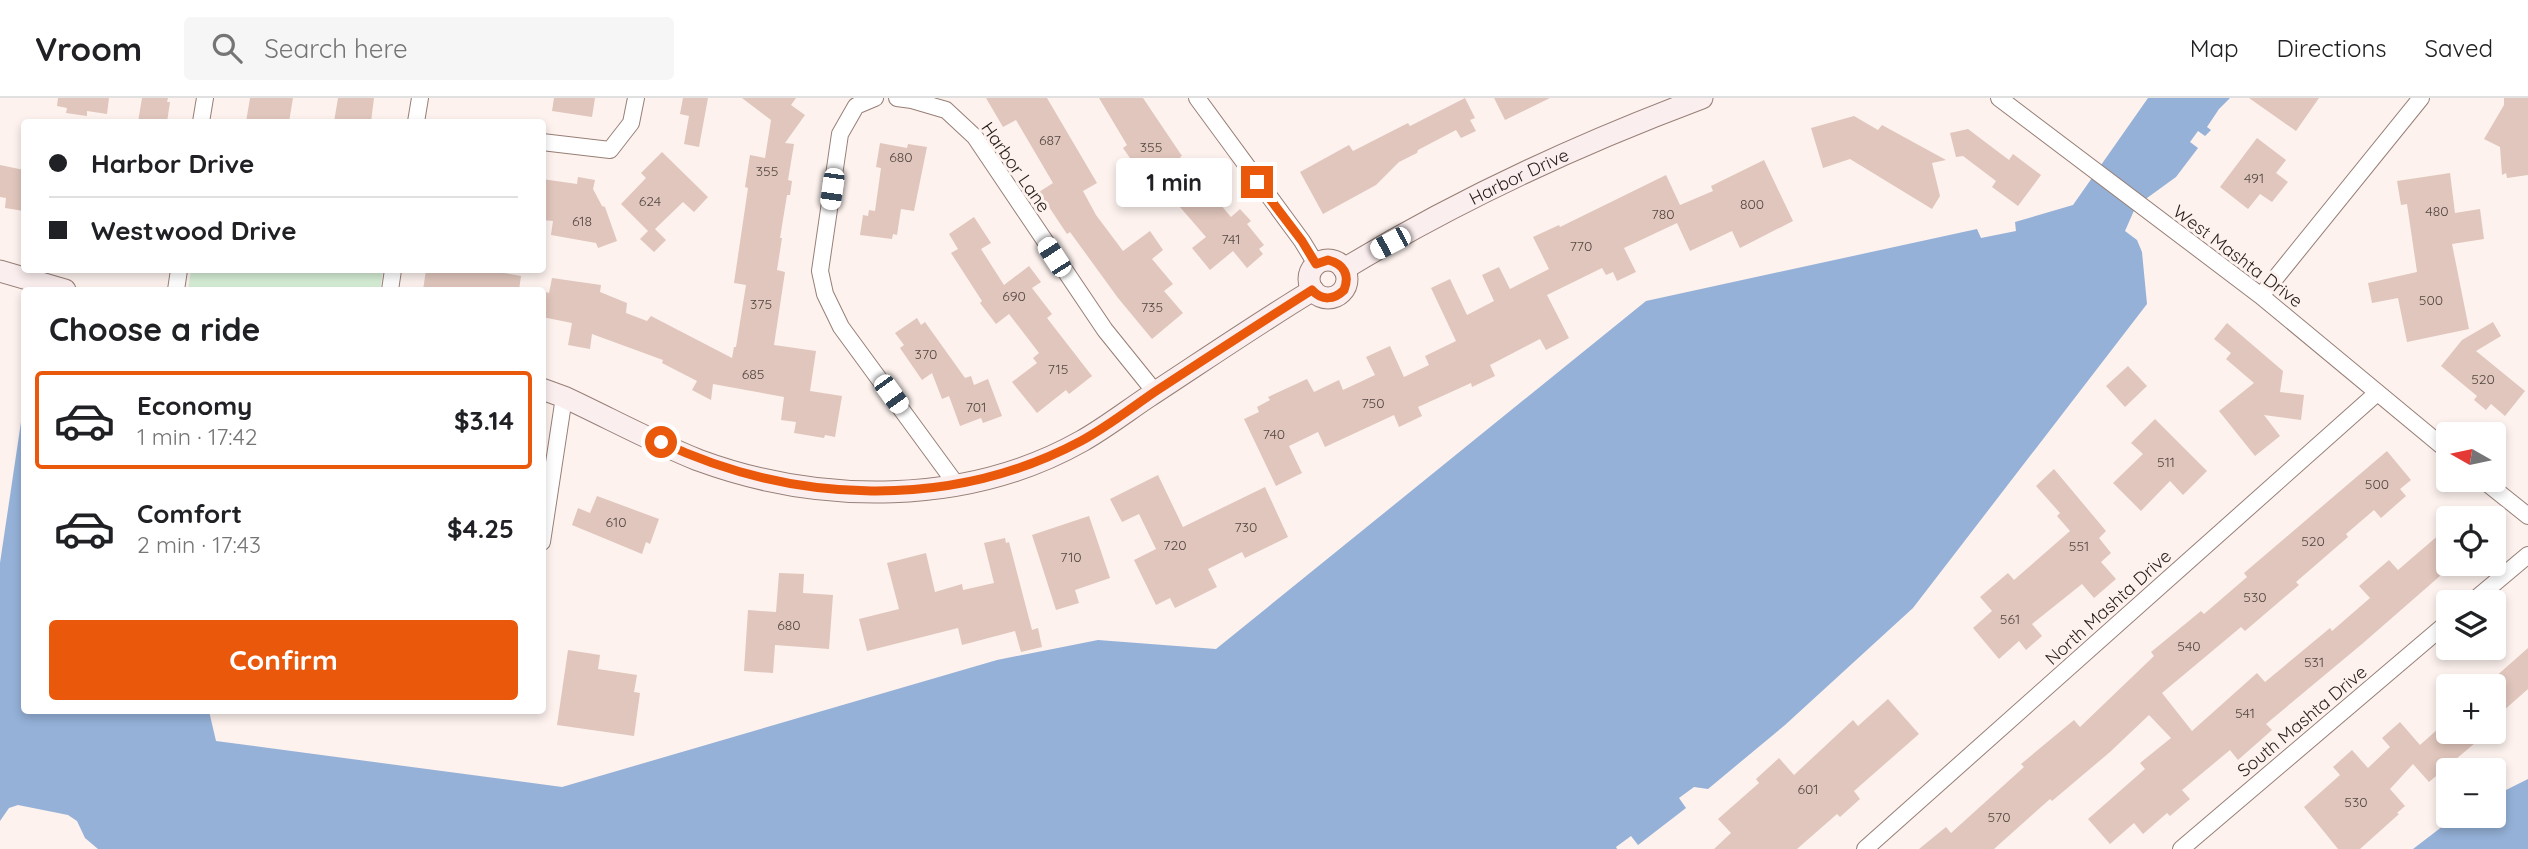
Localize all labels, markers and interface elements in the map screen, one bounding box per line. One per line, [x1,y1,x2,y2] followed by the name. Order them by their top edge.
[184,17,674,80] search box
[35,28,142,69] text: Vroom
[208,29,246,67] icon: search
[264,32,408,65] text: Search here
[2190,33,2239,63] text: Map
[2277,33,2387,63] text: Directions
[2425,33,2493,63] text: Saved
[976,117,1056,217] street label: Harbor Lane
[1039,131,1061,149] house number: 687
[1140,138,1162,156] house number: 355
[1465,142,1572,209] street label: Harbor Drive
[91,147,254,180] text: Harbor Drive
[889,148,913,166] house number: 680
[1117,158,1232,206] callout: 1 min
[756,162,778,180] house number: 355
[1241,166,1273,198] route end
[819,167,846,211] car
[1146,168,1202,197] text: 1 min
[2244,169,2264,187] house number: 491
[639,192,661,210] house number: 624
[1740,195,1764,213] house number: 800
[2169,200,2307,312] street label: West Mashta Drive
[2425,202,2449,220] house number: 480
[1651,205,1675,223] house number: 780
[572,212,592,230] house number: 618
[91,214,297,247] text: Westwood Drive
[1367,224,1414,262] car
[1221,230,1241,248] house number: 741
[1034,234,1075,280] car
[1570,237,1592,255] house number: 770
[1002,287,1026,305] house number: 690
[2419,291,2443,309] house number: 500
[750,295,772,313] house number: 375
[1141,298,1163,316] house number: 735
[49,309,261,349] text: Choose a ride
[915,345,937,363] house number: 370
[1048,360,1068,378] house number: 715
[742,365,764,383] house number: 685
[2471,370,2495,388] house number: 520
[871,371,912,417] car
[53,389,116,452] icon: car
[137,389,252,422] text: Economy
[1361,394,1385,412] house number: 750
[966,398,986,416] house number: 701
[454,404,514,437] text: $3.14
[137,422,258,451] text: 1 min · 17:42
[2436,422,2506,492] north arrow
[2436,422,2506,828] map controls
[1263,425,1285,443] house number: 740
[645,426,677,458] route start
[2157,453,2175,471] house number: 511
[2365,475,2389,493] house number: 500
[53,497,116,560] icon: car
[137,497,242,530] text: Comfort
[2436,506,2506,576] button: locate
[447,512,514,545] text: $4.25
[606,513,626,531] house number: 610
[1235,518,1257,536] house number: 730
[137,530,261,559] text: 2 min · 17:43
[2301,532,2325,550] house number: 520
[1163,536,1187,554] house number: 720
[2069,537,2089,555] house number: 551
[2040,544,2176,670] street label: North Mashta Drive
[1060,548,1082,566] house number: 710
[2243,588,2267,606] house number: 530
[2436,590,2506,660] button: layers
[2000,610,2020,628] house number: 561
[777,616,801,634] house number: 680
[49,620,518,700] button: Confirm
[2177,637,2201,655] house number: 540
[2304,653,2324,671] house number: 531
[2232,660,2372,782] street label: South Mashta Drive
[2436,674,2506,744] button: +
[2235,704,2255,722] house number: 541
[2436,758,2506,828] button: −
[1797,780,1819,798] house number: 601
[2344,793,2368,811] house number: 530
[1987,808,2011,826] house number: 570

